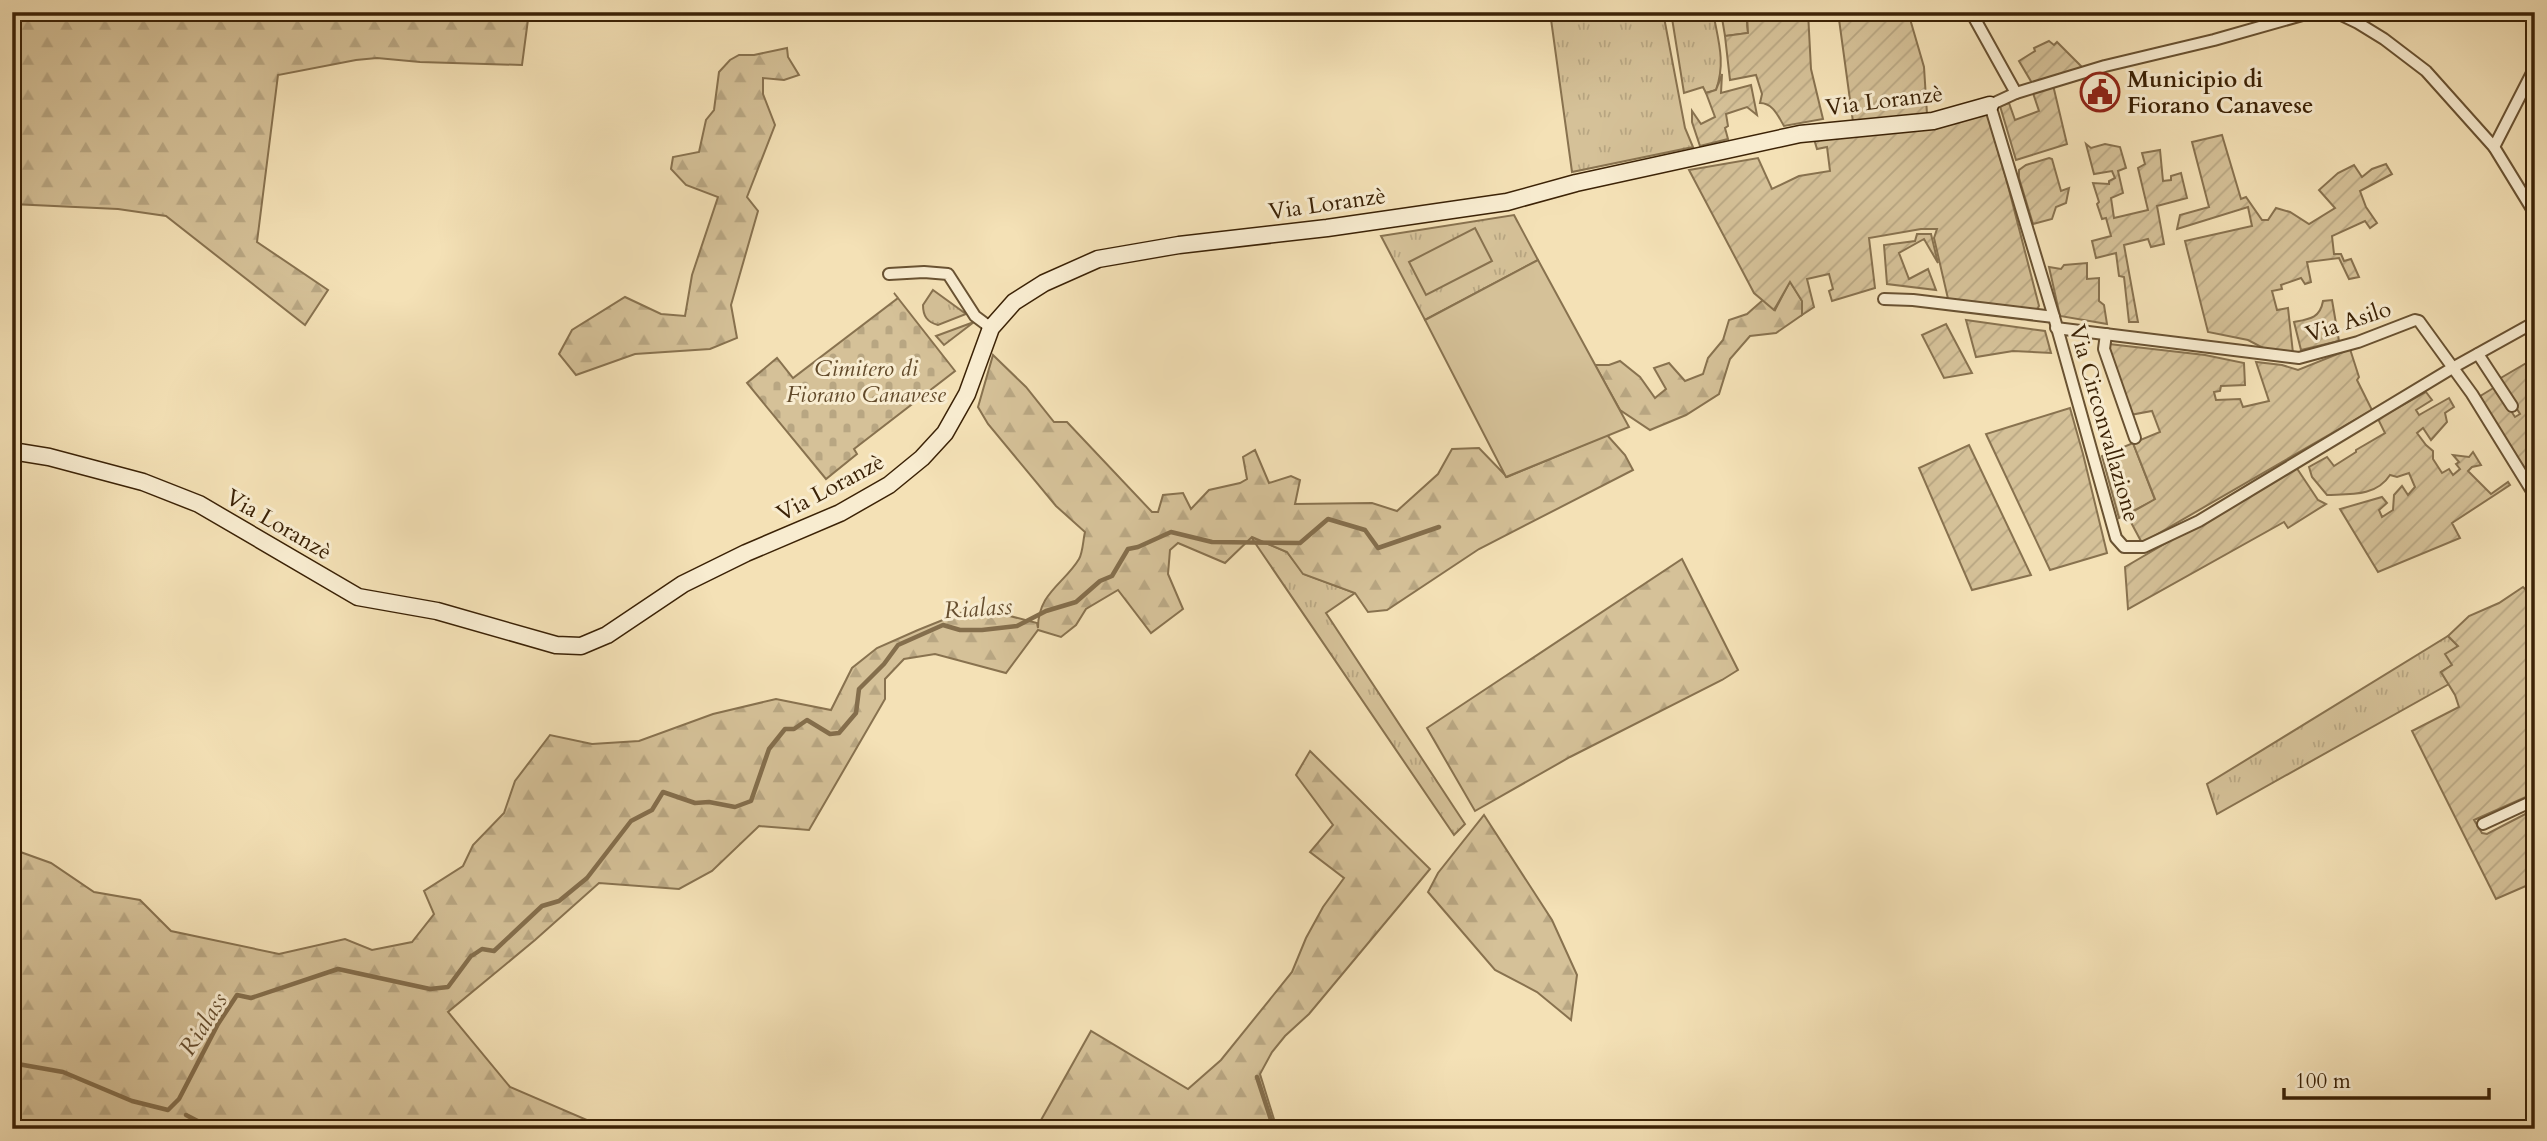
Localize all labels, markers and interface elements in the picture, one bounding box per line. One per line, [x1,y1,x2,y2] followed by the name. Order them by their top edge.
[2127,64,2313,121] place label: Municipio di Fiorano Canavese
[2079,71,2121,113] public building icon: Municipio di Fiorano Canavese
[1824,78,1944,123] street label: Via Loranzè
[1267,180,1388,227] street label: Via Loranzè
[2301,293,2395,350] street label: Via Asilo
[2062,321,2148,525] street label: Via Circonvallazione
[786,353,946,410] park label: Cimitero di Fiorano Canavese
[771,446,890,529] street label: Via Loranzè
[220,482,338,567] street label: Via Loranzè
[943,590,1013,627] water label: Rialass
[171,986,236,1062] water label: Rialass
[2284,1057,2489,1101] scale bar
[2295,1067,2351,1096] text: 100 m

